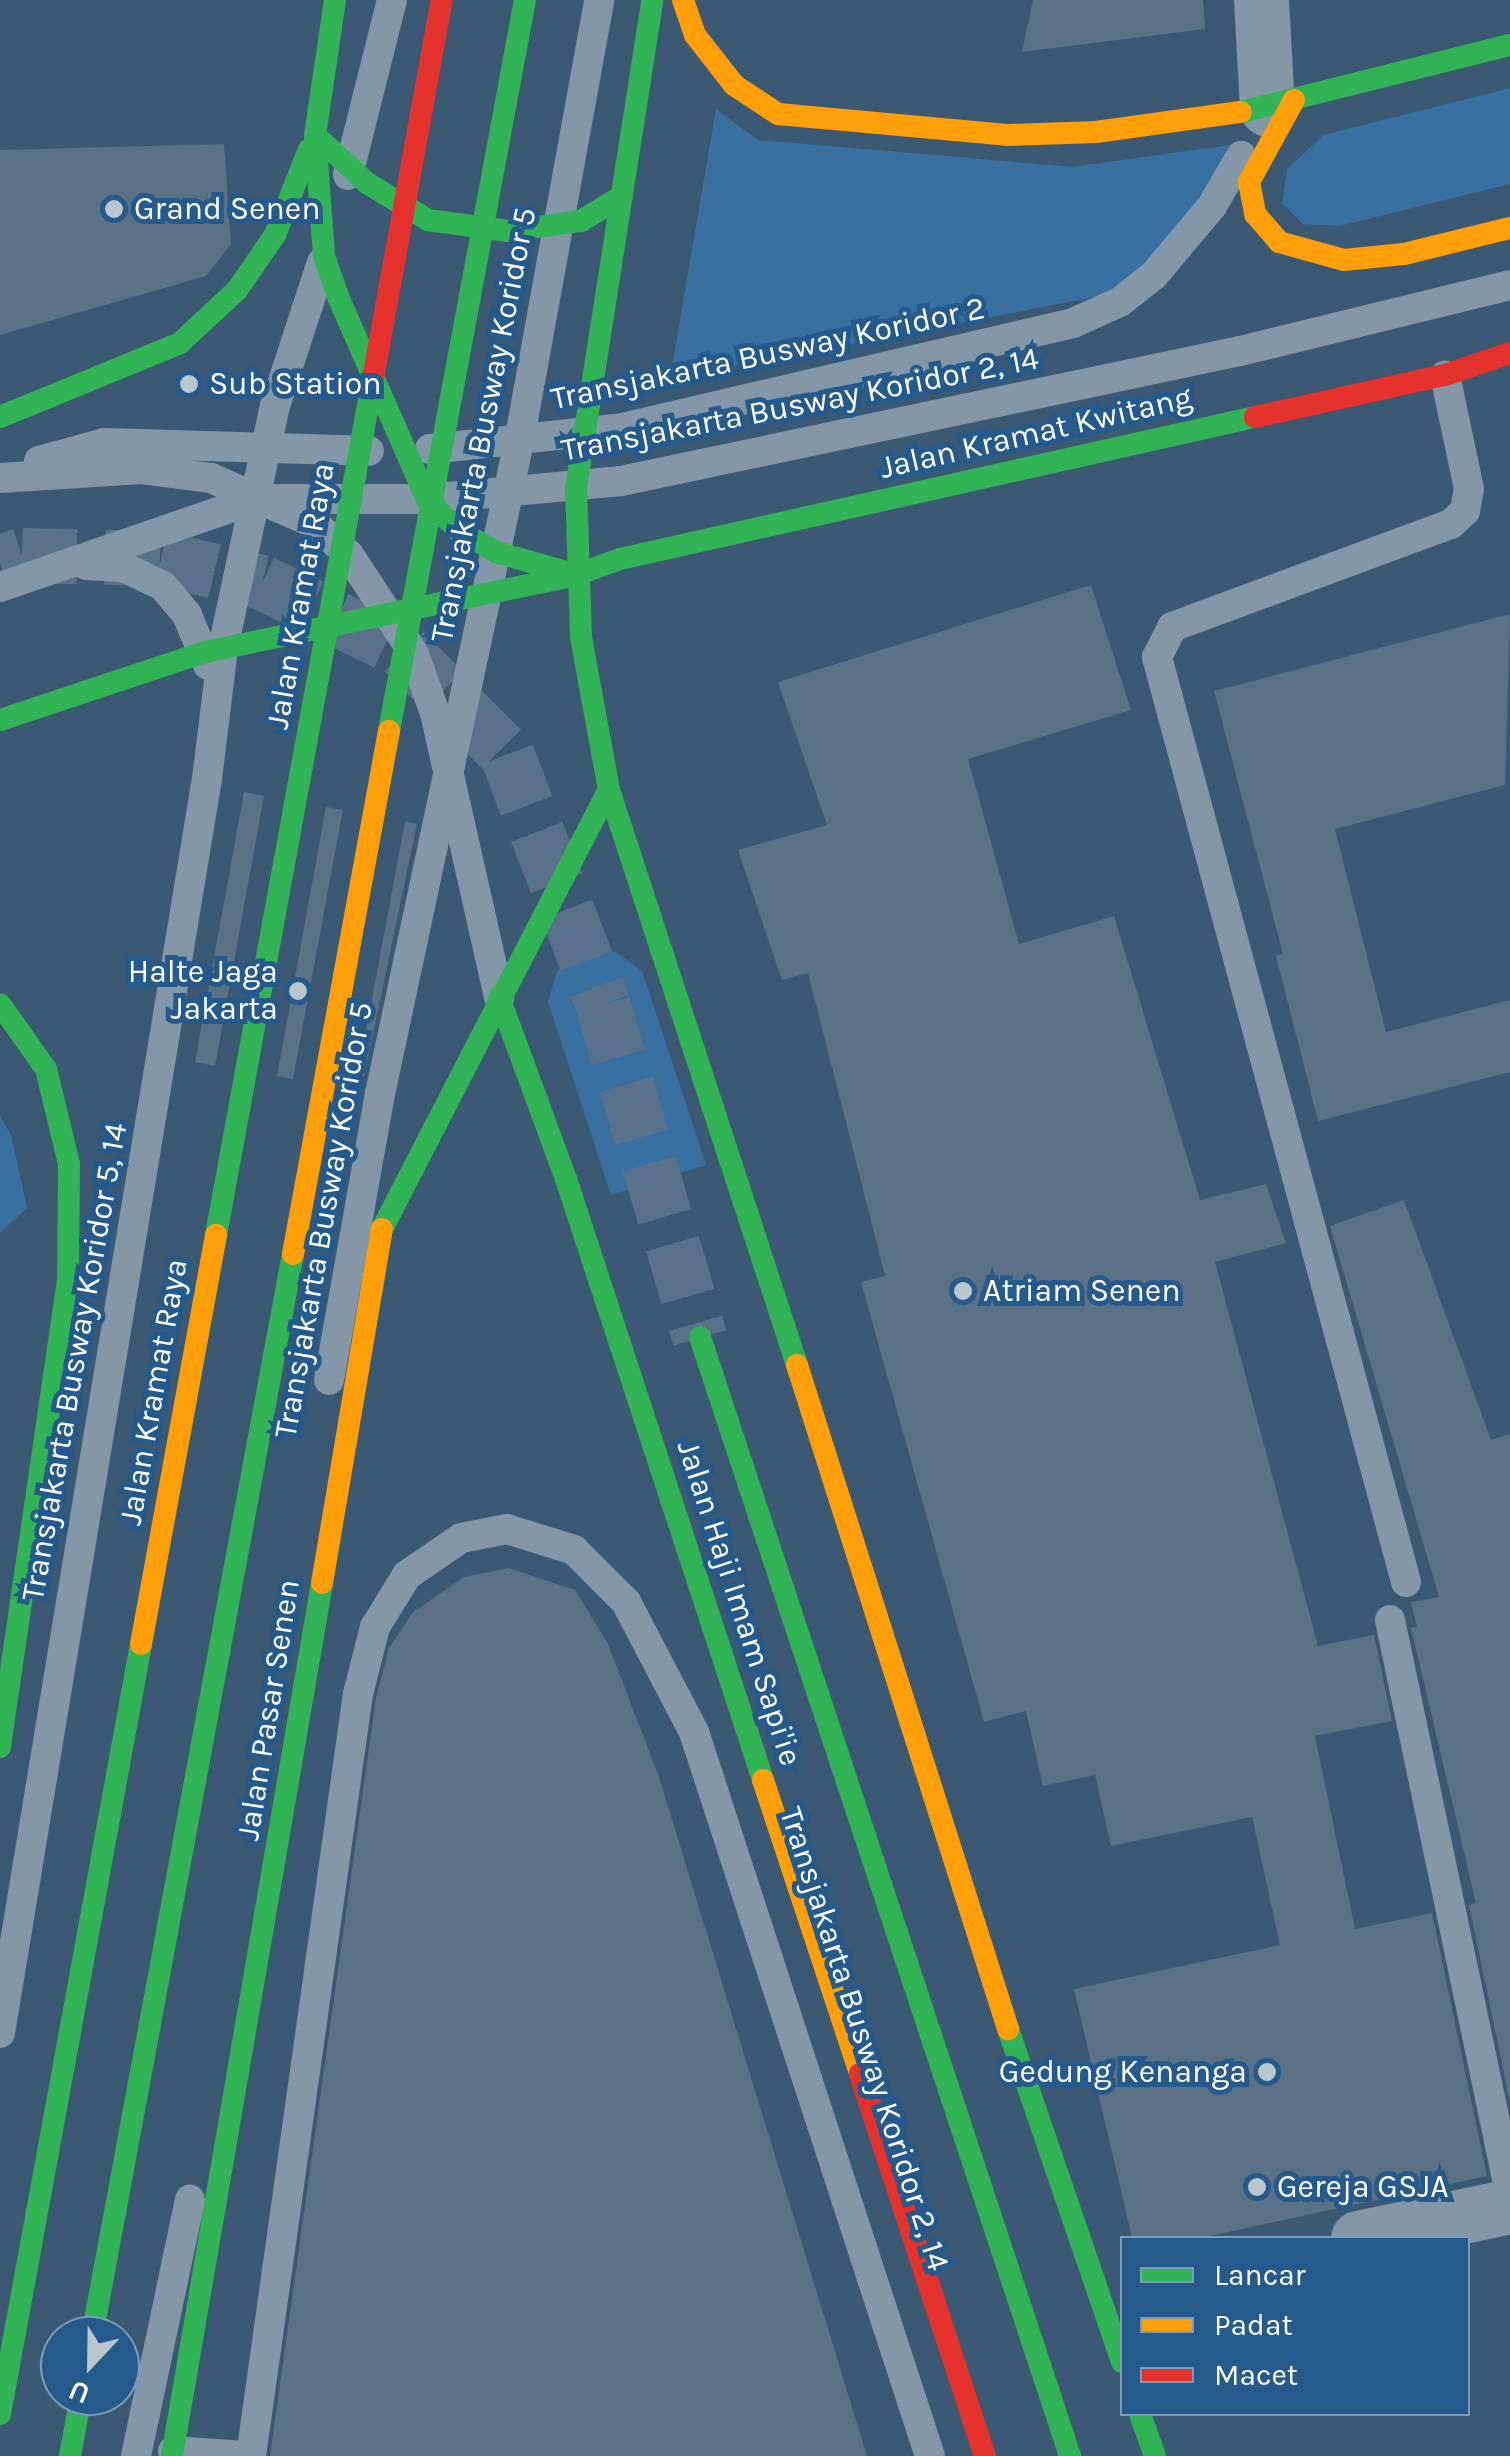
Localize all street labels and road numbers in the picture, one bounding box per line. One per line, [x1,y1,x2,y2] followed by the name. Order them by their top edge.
[423,204,545,646] street label: Transjakarta Busway Koridor 5
[548,289,988,419] street label: Transjakarta Busway Koridor 2
[558,340,1042,470] street label: Transjakarta Busway Koridor 2, 14
[876,378,1196,488] street label: Jalan Kramat Kwitang
[259,460,343,732] street label: Jalan Kramat Raya
[267,999,381,1441] street label: Transjakarta Busway Koridor 5
[14,1120,136,1604] street label: Transjakarta Busway Koridor 5, 14
[112,1256,196,1528] street label: Jalan Kramat Raya
[668,1436,810,1770] street label: Jalan Haji Imam Sapi'ie
[229,1577,309,1843] street label: Jalan Pasar Senen
[771,1802,957,2276] street label: Transjakarta Busway Koridor 2, 14

